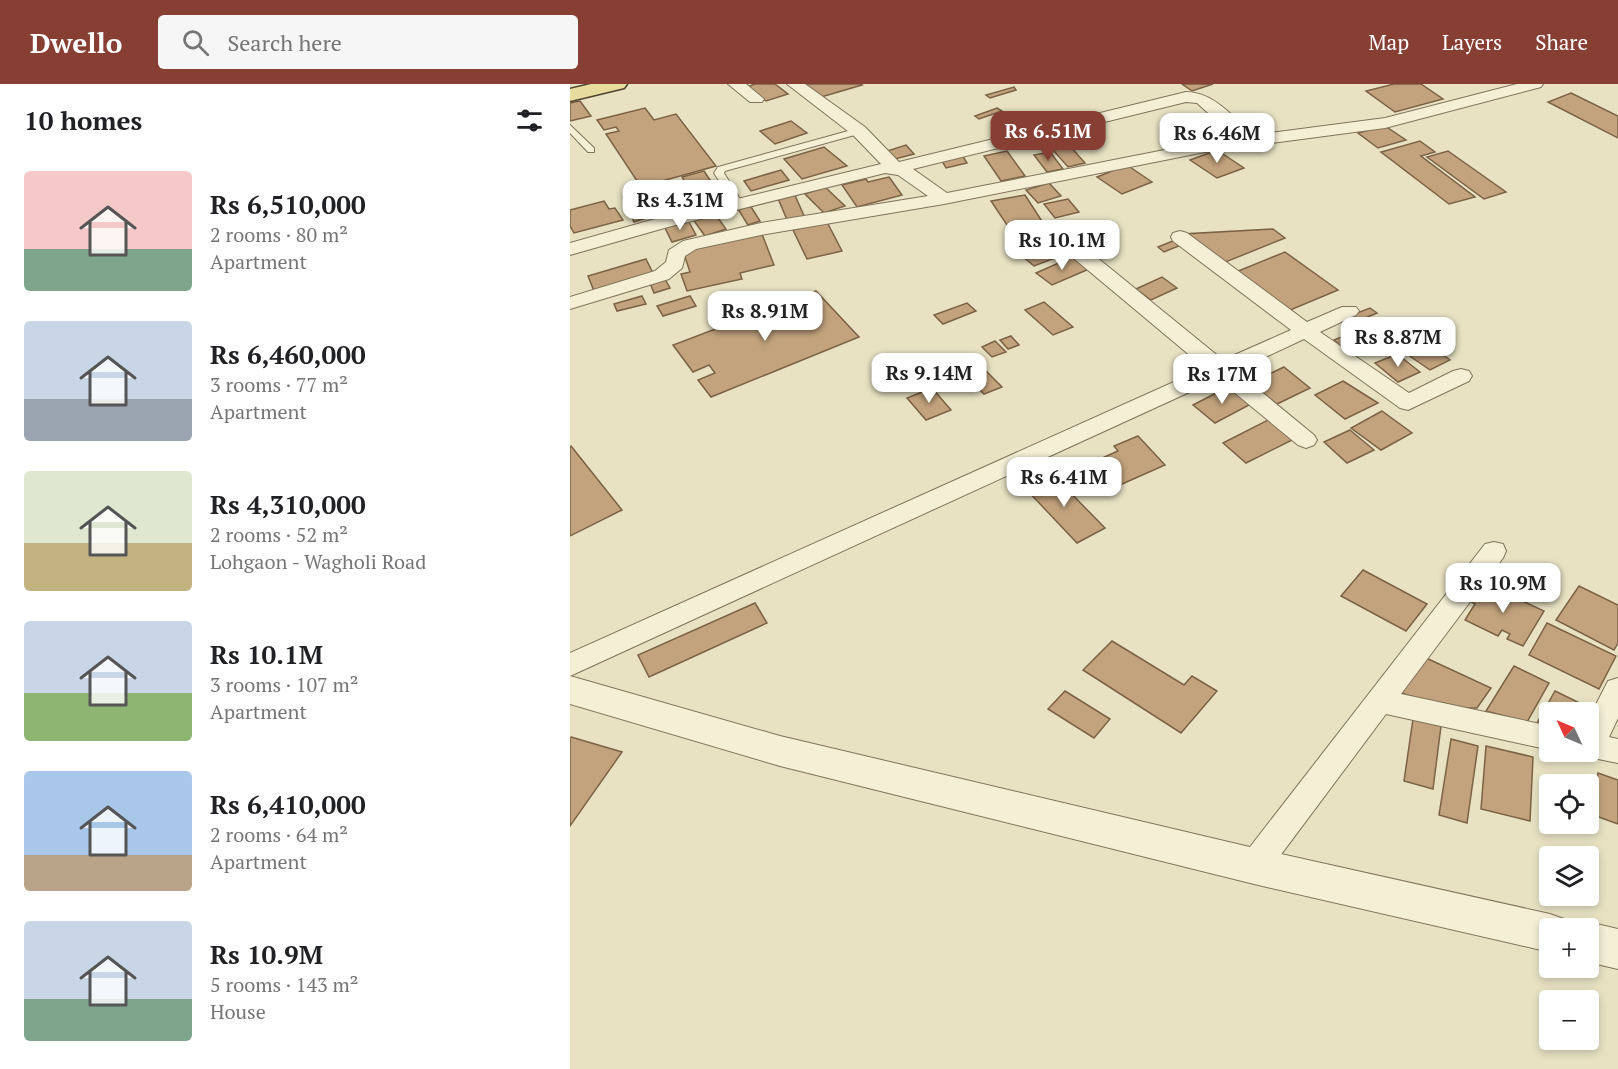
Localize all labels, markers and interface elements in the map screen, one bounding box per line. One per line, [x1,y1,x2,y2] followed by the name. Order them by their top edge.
[158,15,578,69] search box
[30,24,122,61] text: Dwello
[179,26,212,59] icon: search
[227,28,342,57] text: Search here
[1368,28,1409,56] text: Map
[1442,28,1502,56] text: Layers
[1535,28,1588,56] text: Share
[24,103,142,137] text: 10 homes
[513,104,546,137] icon: filters
[986,111,1110,162] pin: Rs 6.51M
[1155,113,1279,164] pin: Rs 6.46M
[1005,117,1091,144] text: Rs 6.51M
[1174,119,1260,146] text: Rs 6.46M
[618,180,742,231] pin: Rs 4.31M
[637,186,723,213] text: Rs 4.31M
[210,187,366,221] text: Rs 6,510,000
[72,195,144,267] icon: home
[1000,220,1124,271] pin: Rs 10.1M
[210,221,348,248] text: 2 rooms · 80 m²
[1019,226,1105,253] text: Rs 10.1M
[210,248,307,275] text: Apartment
[703,291,827,342] pin: Rs 8.91M
[722,297,808,324] text: Rs 8.91M
[1336,317,1460,368] pin: Rs 8.87M
[1355,323,1441,350] text: Rs 8.87M
[210,337,366,371] text: Rs 6,460,000
[72,345,144,417] icon: home
[867,353,991,404] pin: Rs 9.14M
[1173,354,1271,405] pin: Rs 17M
[886,359,972,386] text: Rs 9.14M
[1187,360,1257,387] text: Rs 17M
[210,371,348,398] text: 3 rooms · 77 m²
[210,398,307,425] text: Apartment
[1002,457,1126,508] pin: Rs 6.41M
[1021,463,1107,490] text: Rs 6.41M
[210,487,366,521] text: Rs 4,310,000
[72,495,144,567] icon: home
[210,521,348,548] text: 2 rooms · 52 m²
[210,548,426,575] text: Lohgaon - Wagholi Road
[1441,563,1565,614] pin: Rs 10.9M
[1460,569,1546,596] text: Rs 10.9M
[210,637,323,671] text: Rs 10.1M
[72,645,144,717] icon: home
[210,671,358,698] text: 3 rooms · 107 m²
[210,698,307,725] text: Apartment
[1539,702,1599,762] north arrow
[1539,702,1599,1050] map controls
[1539,774,1599,834] button: locate
[210,787,366,821] text: Rs 6,410,000
[72,795,144,867] icon: home
[210,821,348,848] text: 2 rooms · 64 m²
[1539,846,1599,906] button: layers
[210,848,307,875] text: Apartment
[1539,918,1599,978] button: +
[210,937,323,971] text: Rs 10.9M
[72,945,144,1017] icon: home
[210,971,358,998] text: 5 rooms · 143 m²
[1539,990,1599,1050] button: −
[210,998,266,1025] text: House

